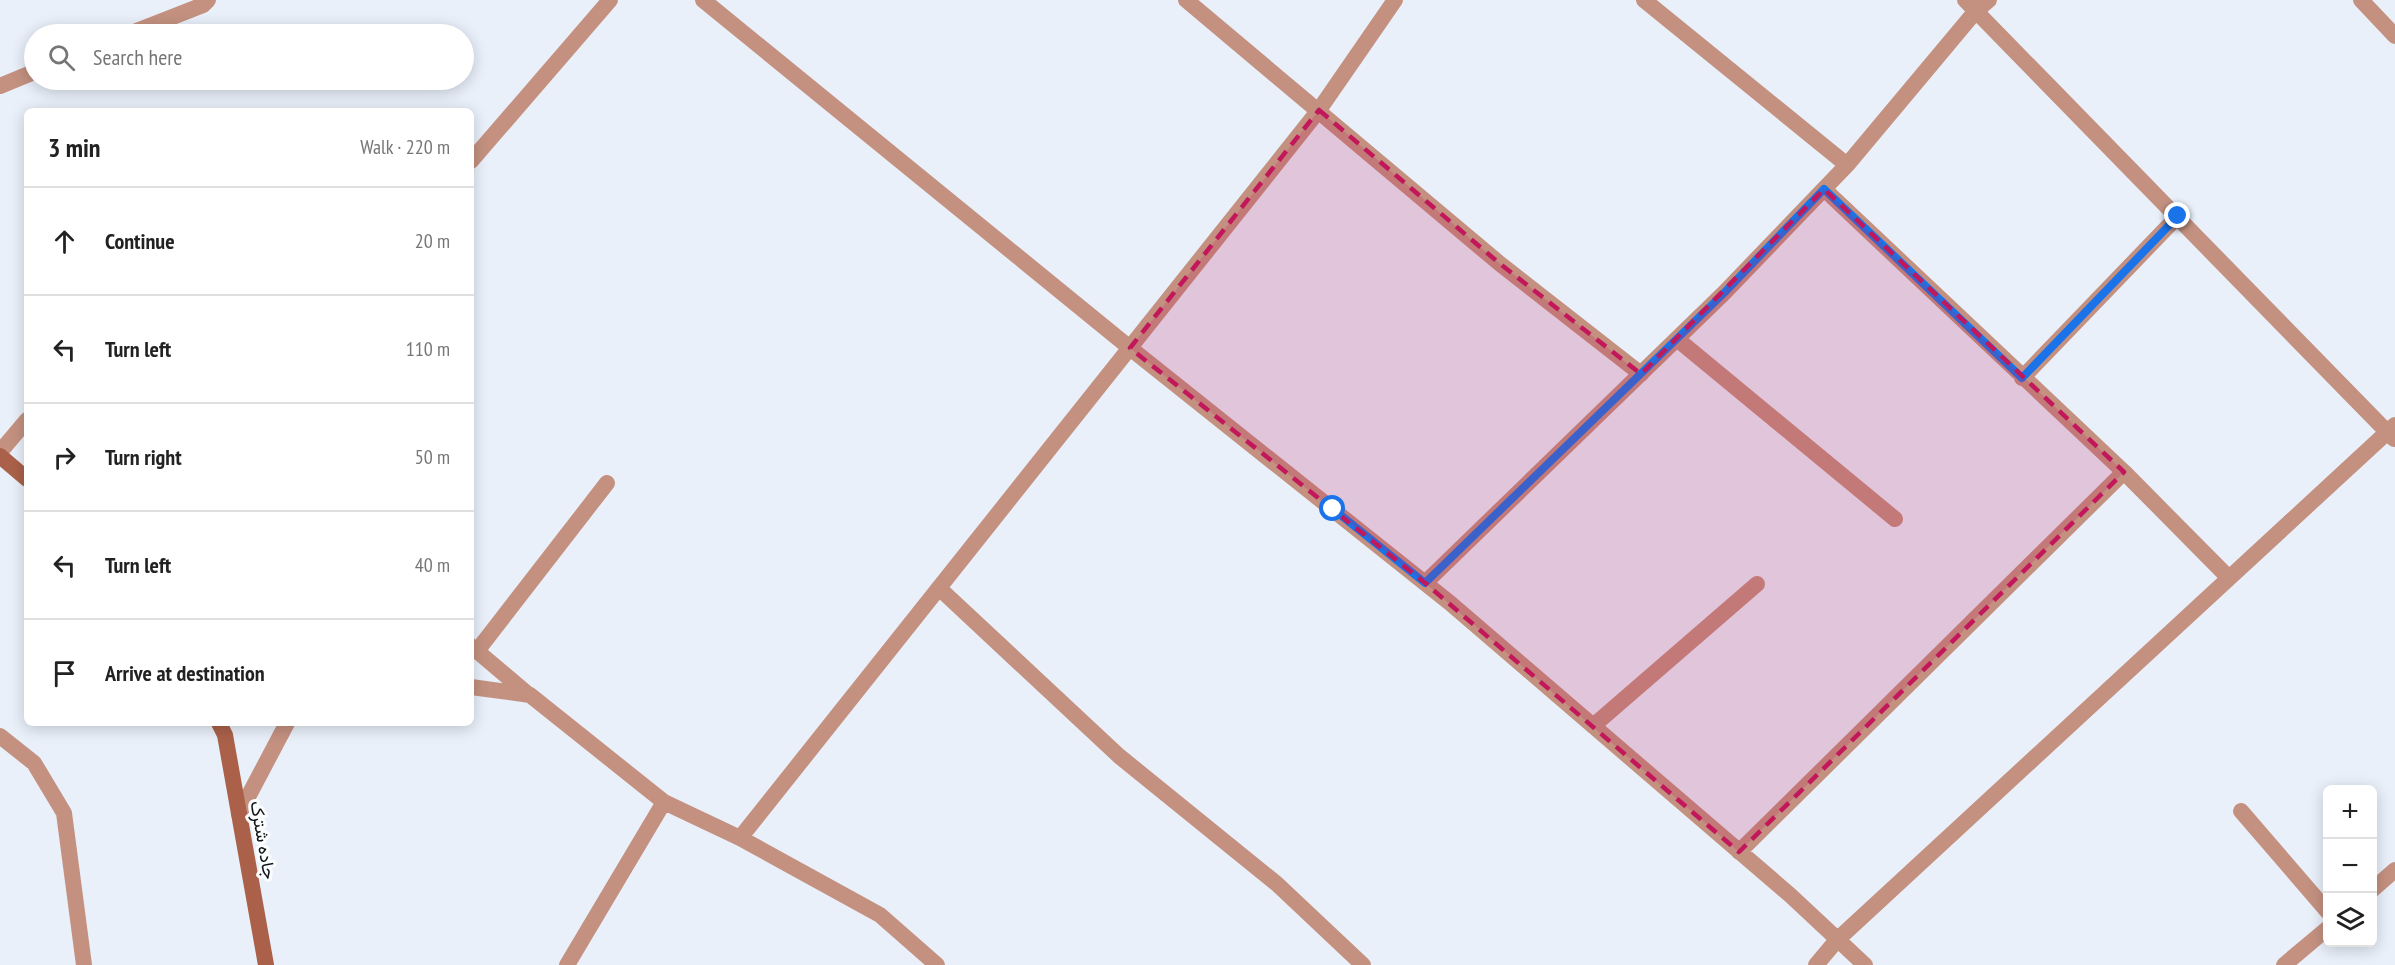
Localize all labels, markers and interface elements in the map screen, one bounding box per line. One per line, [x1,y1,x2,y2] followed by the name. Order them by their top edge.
[24,24,474,90] search box
[45,41,78,74] icon: search
[93,43,182,71] text: Search here
[48,131,101,164] text: 3 min
[360,134,450,160] text: Walk · 220 m
[2164,202,2190,228] route end
[48,225,81,258] icon: ahead
[105,227,175,255] text: Continue
[415,228,450,254] text: 20 m
[48,333,81,366] icon: left
[105,335,171,363] text: Turn left
[406,336,450,362] text: 110 m
[48,441,81,474] icon: right
[105,443,182,471] text: Turn right
[415,444,450,470] text: 50 m
[1319,495,1345,521] route start
[48,549,81,582] icon: left
[105,551,171,579] text: Turn left
[415,552,450,578] text: 40 m
[48,657,81,690] icon: arrive
[105,659,265,687] text: Arrive at destination
[2323,785,2377,947] map controls
[2323,785,2377,839] button: +
[245,799,282,881] street label: جاده شترک
[2323,839,2377,893] button: −
[2323,893,2377,947] button: layers

